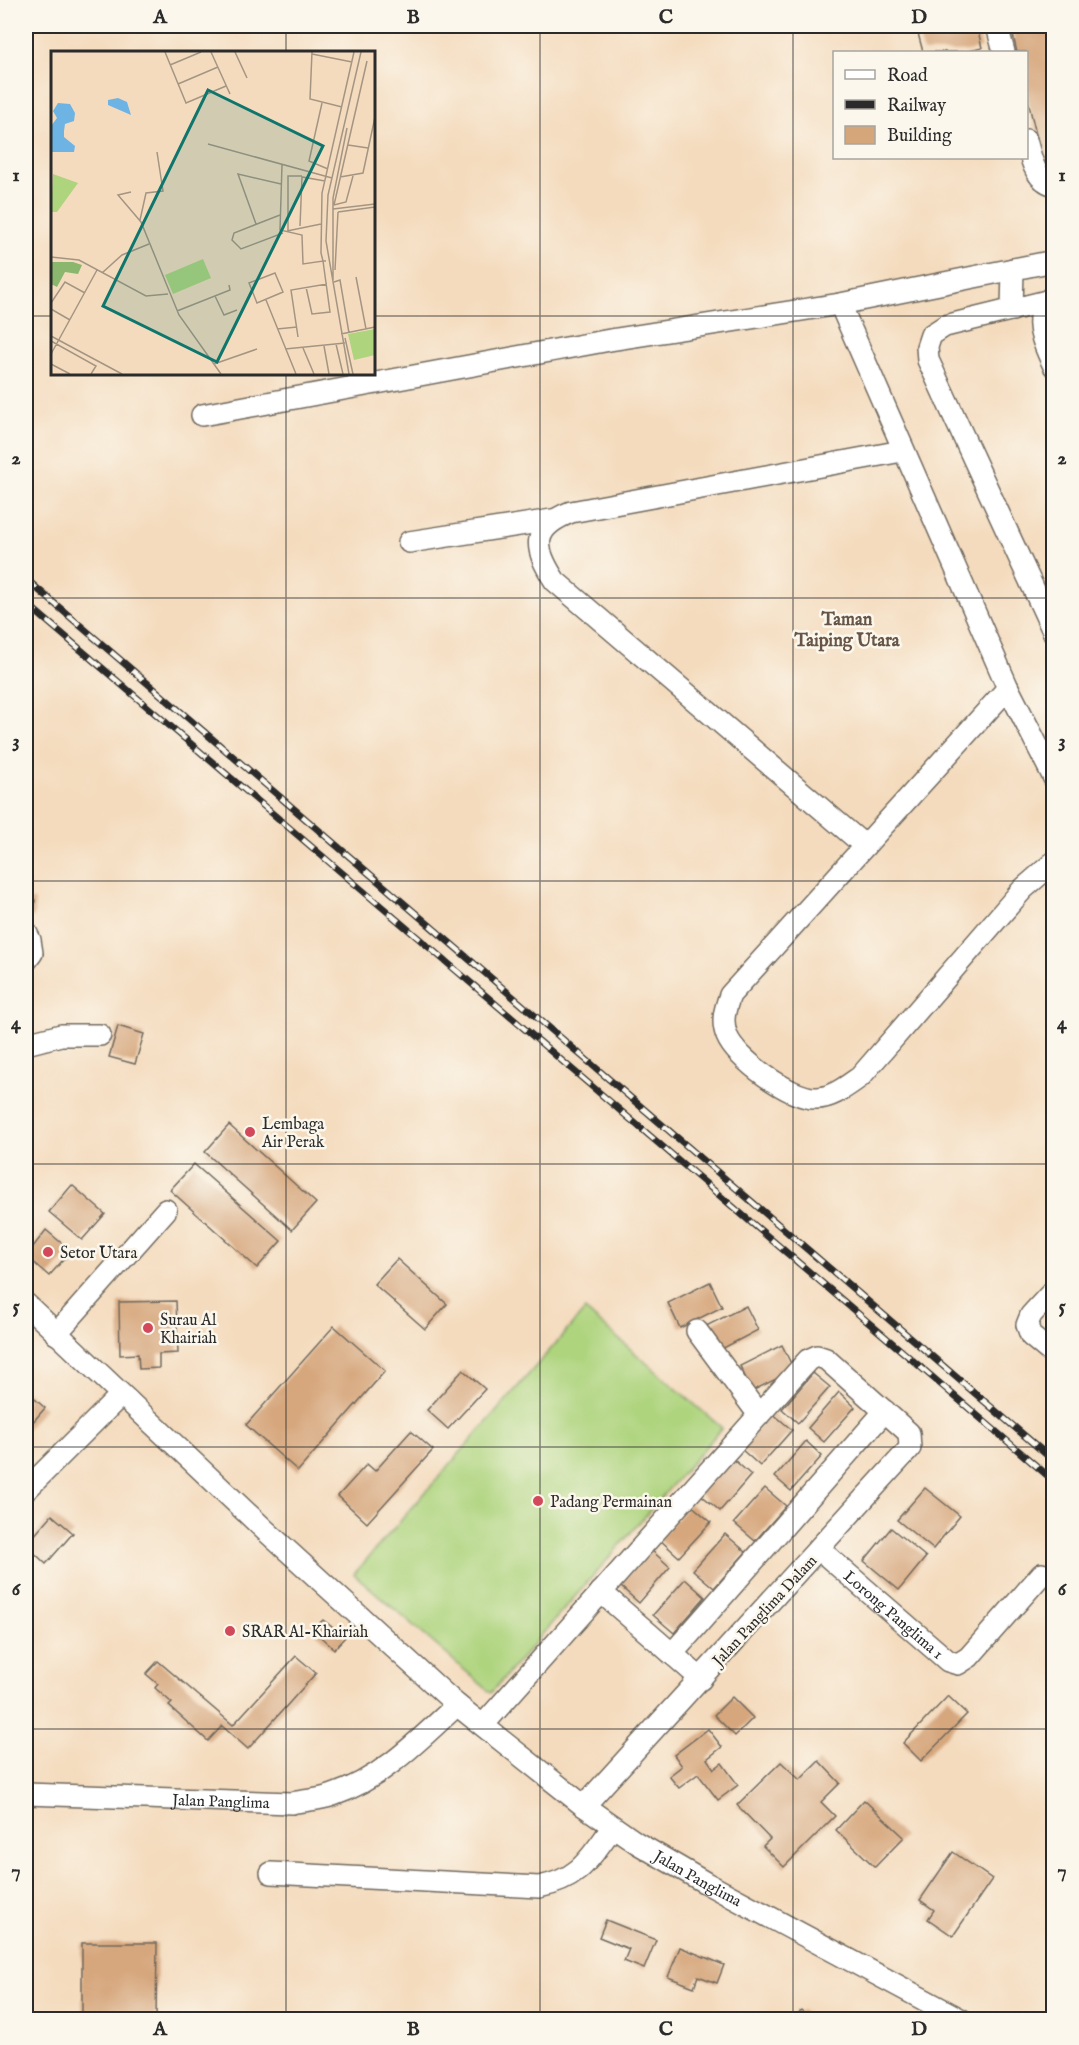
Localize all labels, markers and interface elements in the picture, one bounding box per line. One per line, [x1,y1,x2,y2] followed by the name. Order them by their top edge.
[152,5,168,30] text: A
[406,5,420,30] text: B
[659,5,673,30] text: C
[911,5,927,30] text: D
[51,51,375,375] inset map
[833,51,1028,159] legend
[887,65,928,88] text: Road
[887,95,946,118] text: Railway
[887,125,952,148] text: Building
[12,163,20,188] text: 1
[1058,163,1066,188] text: 1
[11,446,21,471] text: 2
[1057,446,1067,471] text: 2
[793,609,901,653] district label: Taman Taiping Utara
[12,729,20,754] text: 3
[1058,729,1066,754] text: 3
[11,1011,22,1036] text: 4
[1057,1011,1068,1036] text: 4
[261,1115,325,1153] place label: Lembaga Air Perak
[243,1125,257,1139] marker: Lembaga Air Perak
[60,1244,137,1264] place label: Setor Utara
[41,1245,55,1259] marker: Setor Utara
[12,1294,20,1319] text: 5
[1058,1294,1066,1319] text: 5
[160,1311,217,1349] place label: Surau Al Khairiah
[141,1321,155,1335] marker: Surau Al Khairiah
[550,1493,672,1513] place label: Padang Permainan
[531,1494,545,1508] marker: Padang Permainan
[708,1552,822,1672] street label: Jalan Panglima Dalam
[839,1567,947,1665] street label: Lorong Panglima 1
[12,1577,22,1602] text: 6
[1058,1577,1068,1602] text: 6
[242,1623,369,1643] place label: SRAR Al-Khairiah
[223,1624,237,1638] marker: SRAR Al-Khairiah
[170,1791,270,1814] street label: Jalan Panglima
[648,1846,745,1912] street label: Jalan Panglima
[11,1859,21,1884] text: 7
[1057,1859,1067,1884] text: 7
[152,2017,168,2042] text: A
[406,2017,420,2042] text: B
[659,2017,673,2042] text: C
[911,2017,927,2042] text: D

